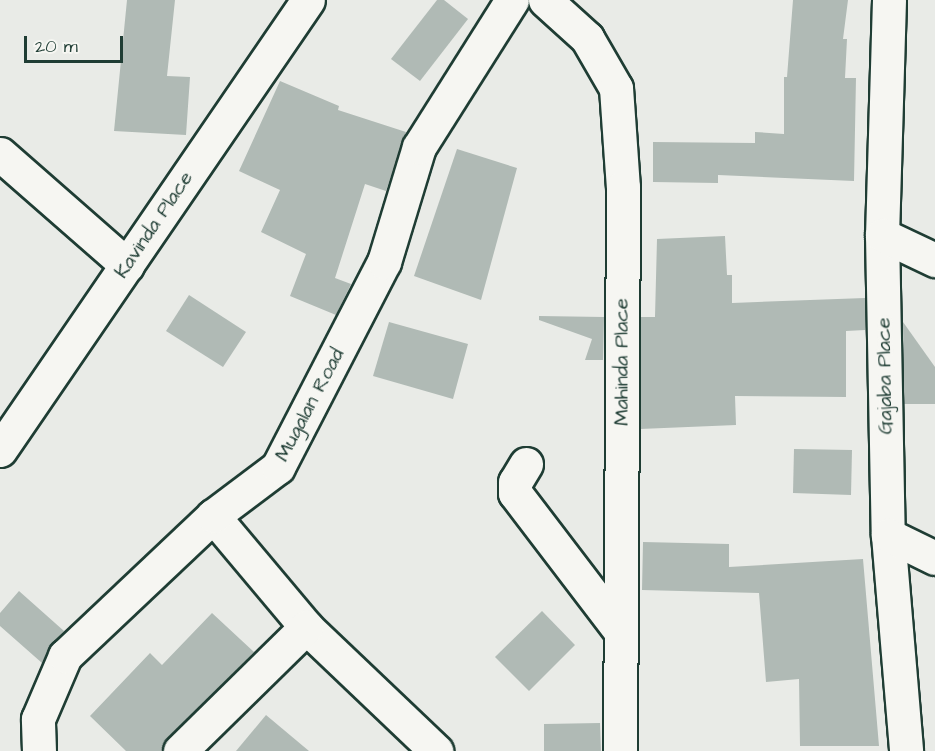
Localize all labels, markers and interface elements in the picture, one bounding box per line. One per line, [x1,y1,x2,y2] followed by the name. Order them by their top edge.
[27,24,126,62] scale bar
[35,34,78,59] text: 20 m
[109,167,199,283] street label: Kavinda Place
[610,298,634,426] street label: Mahinda Place
[872,317,898,435] street label: Gajaba Place
[270,344,350,466] street label: Mugalan Road

